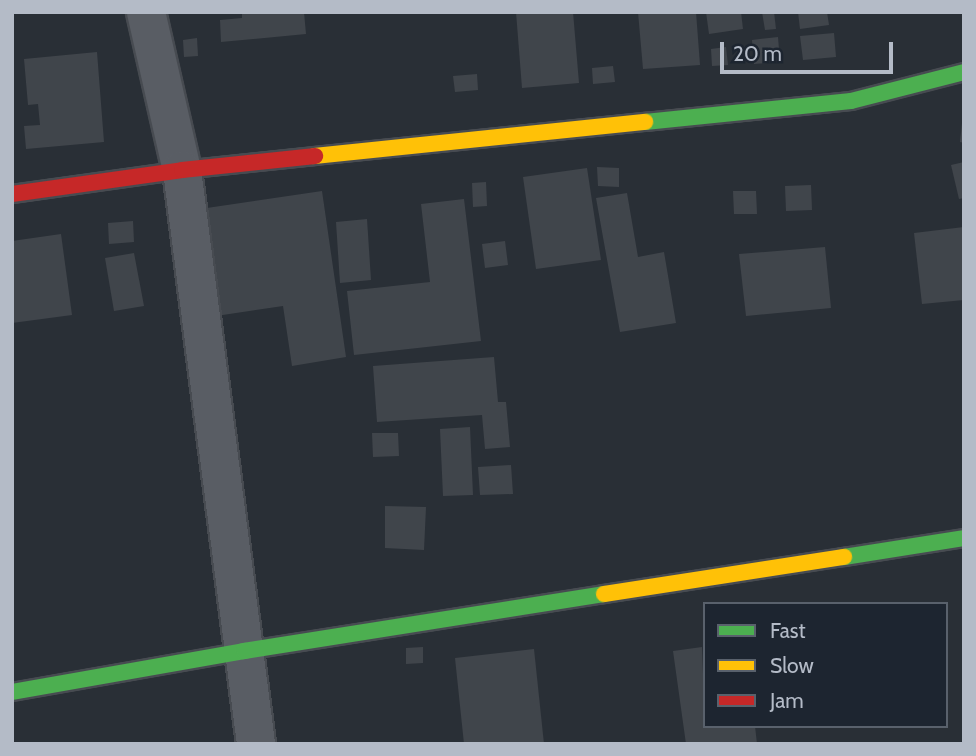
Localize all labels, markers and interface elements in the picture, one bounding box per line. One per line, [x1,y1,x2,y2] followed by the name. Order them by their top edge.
[724,28,897,72] scale bar
[733,41,782,66] text: 20 m
[703,602,948,728] legend
[770,618,806,643] text: Fast
[770,653,814,678] text: Slow
[770,688,804,713] text: Jam

